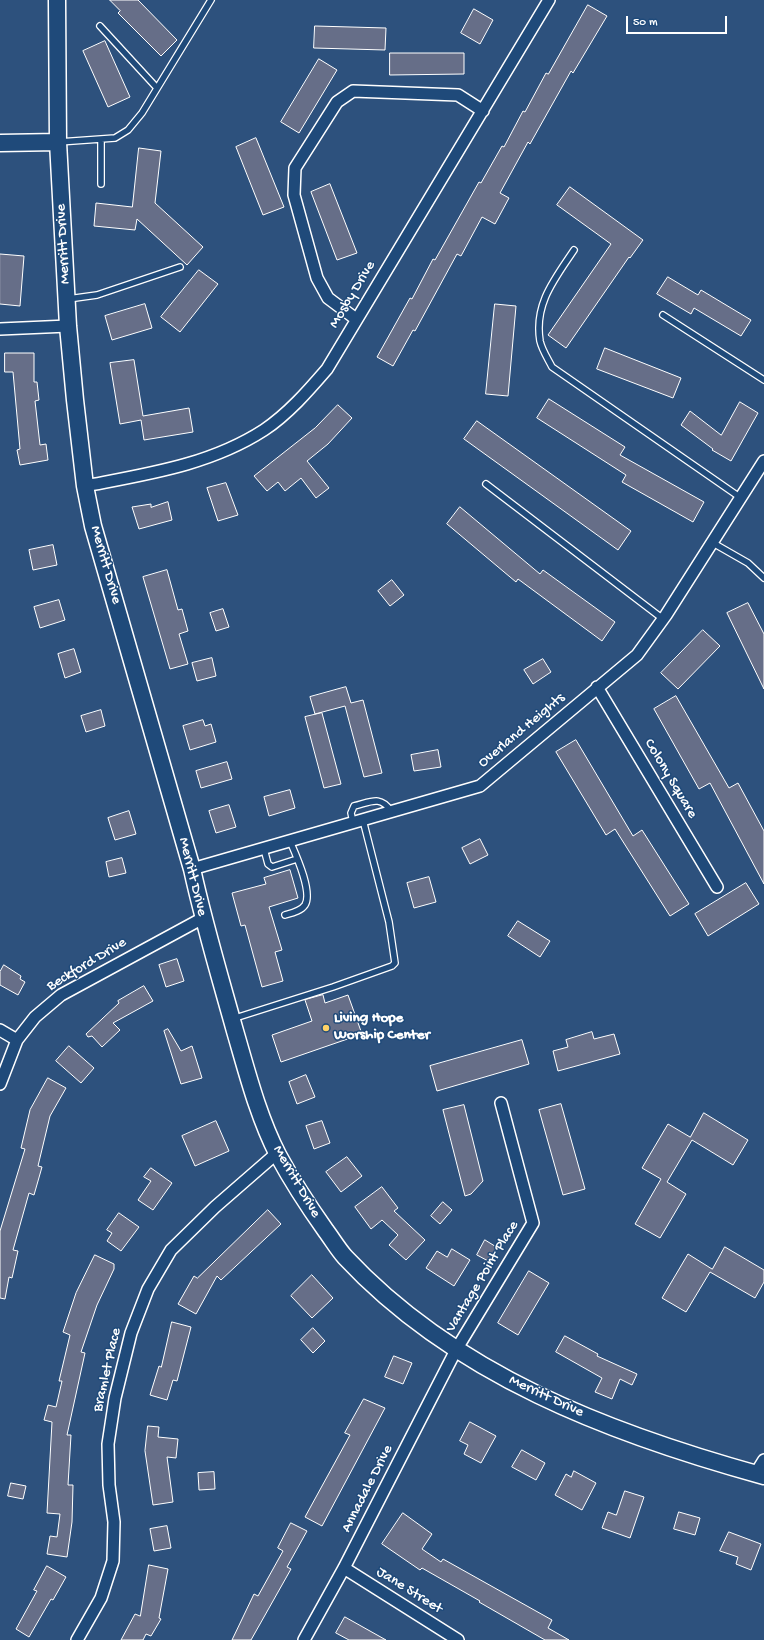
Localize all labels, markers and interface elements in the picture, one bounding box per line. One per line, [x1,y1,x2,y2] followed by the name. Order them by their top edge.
[628,8,729,34] scale bar
[633,16,658,30] text: 50 m
[53,203,75,285] street label: Merritt Drive
[326,258,380,332] street label: Mosby Drive
[85,524,125,606] street label: Merritt Drive
[475,690,569,772] street label: Overland Heights
[639,736,701,822] street label: Colony Square
[174,836,210,918] street label: Merritt Drive
[44,934,130,996] street label: Beckford Drive
[334,1010,430,1045] place label: Living Hope Worship Center
[321,1023,331,1033] marker: Living Hope Worship Center
[268,1143,324,1221] street label: Merritt Drive
[443,1218,523,1336] street label: Vantage Point Place
[90,1326,126,1414] street label: Bramlet Place
[506,1372,586,1422] street label: Merritt Drive
[338,1442,398,1536] street label: Annadale Drive
[373,1564,445,1618] street label: Jane Street

